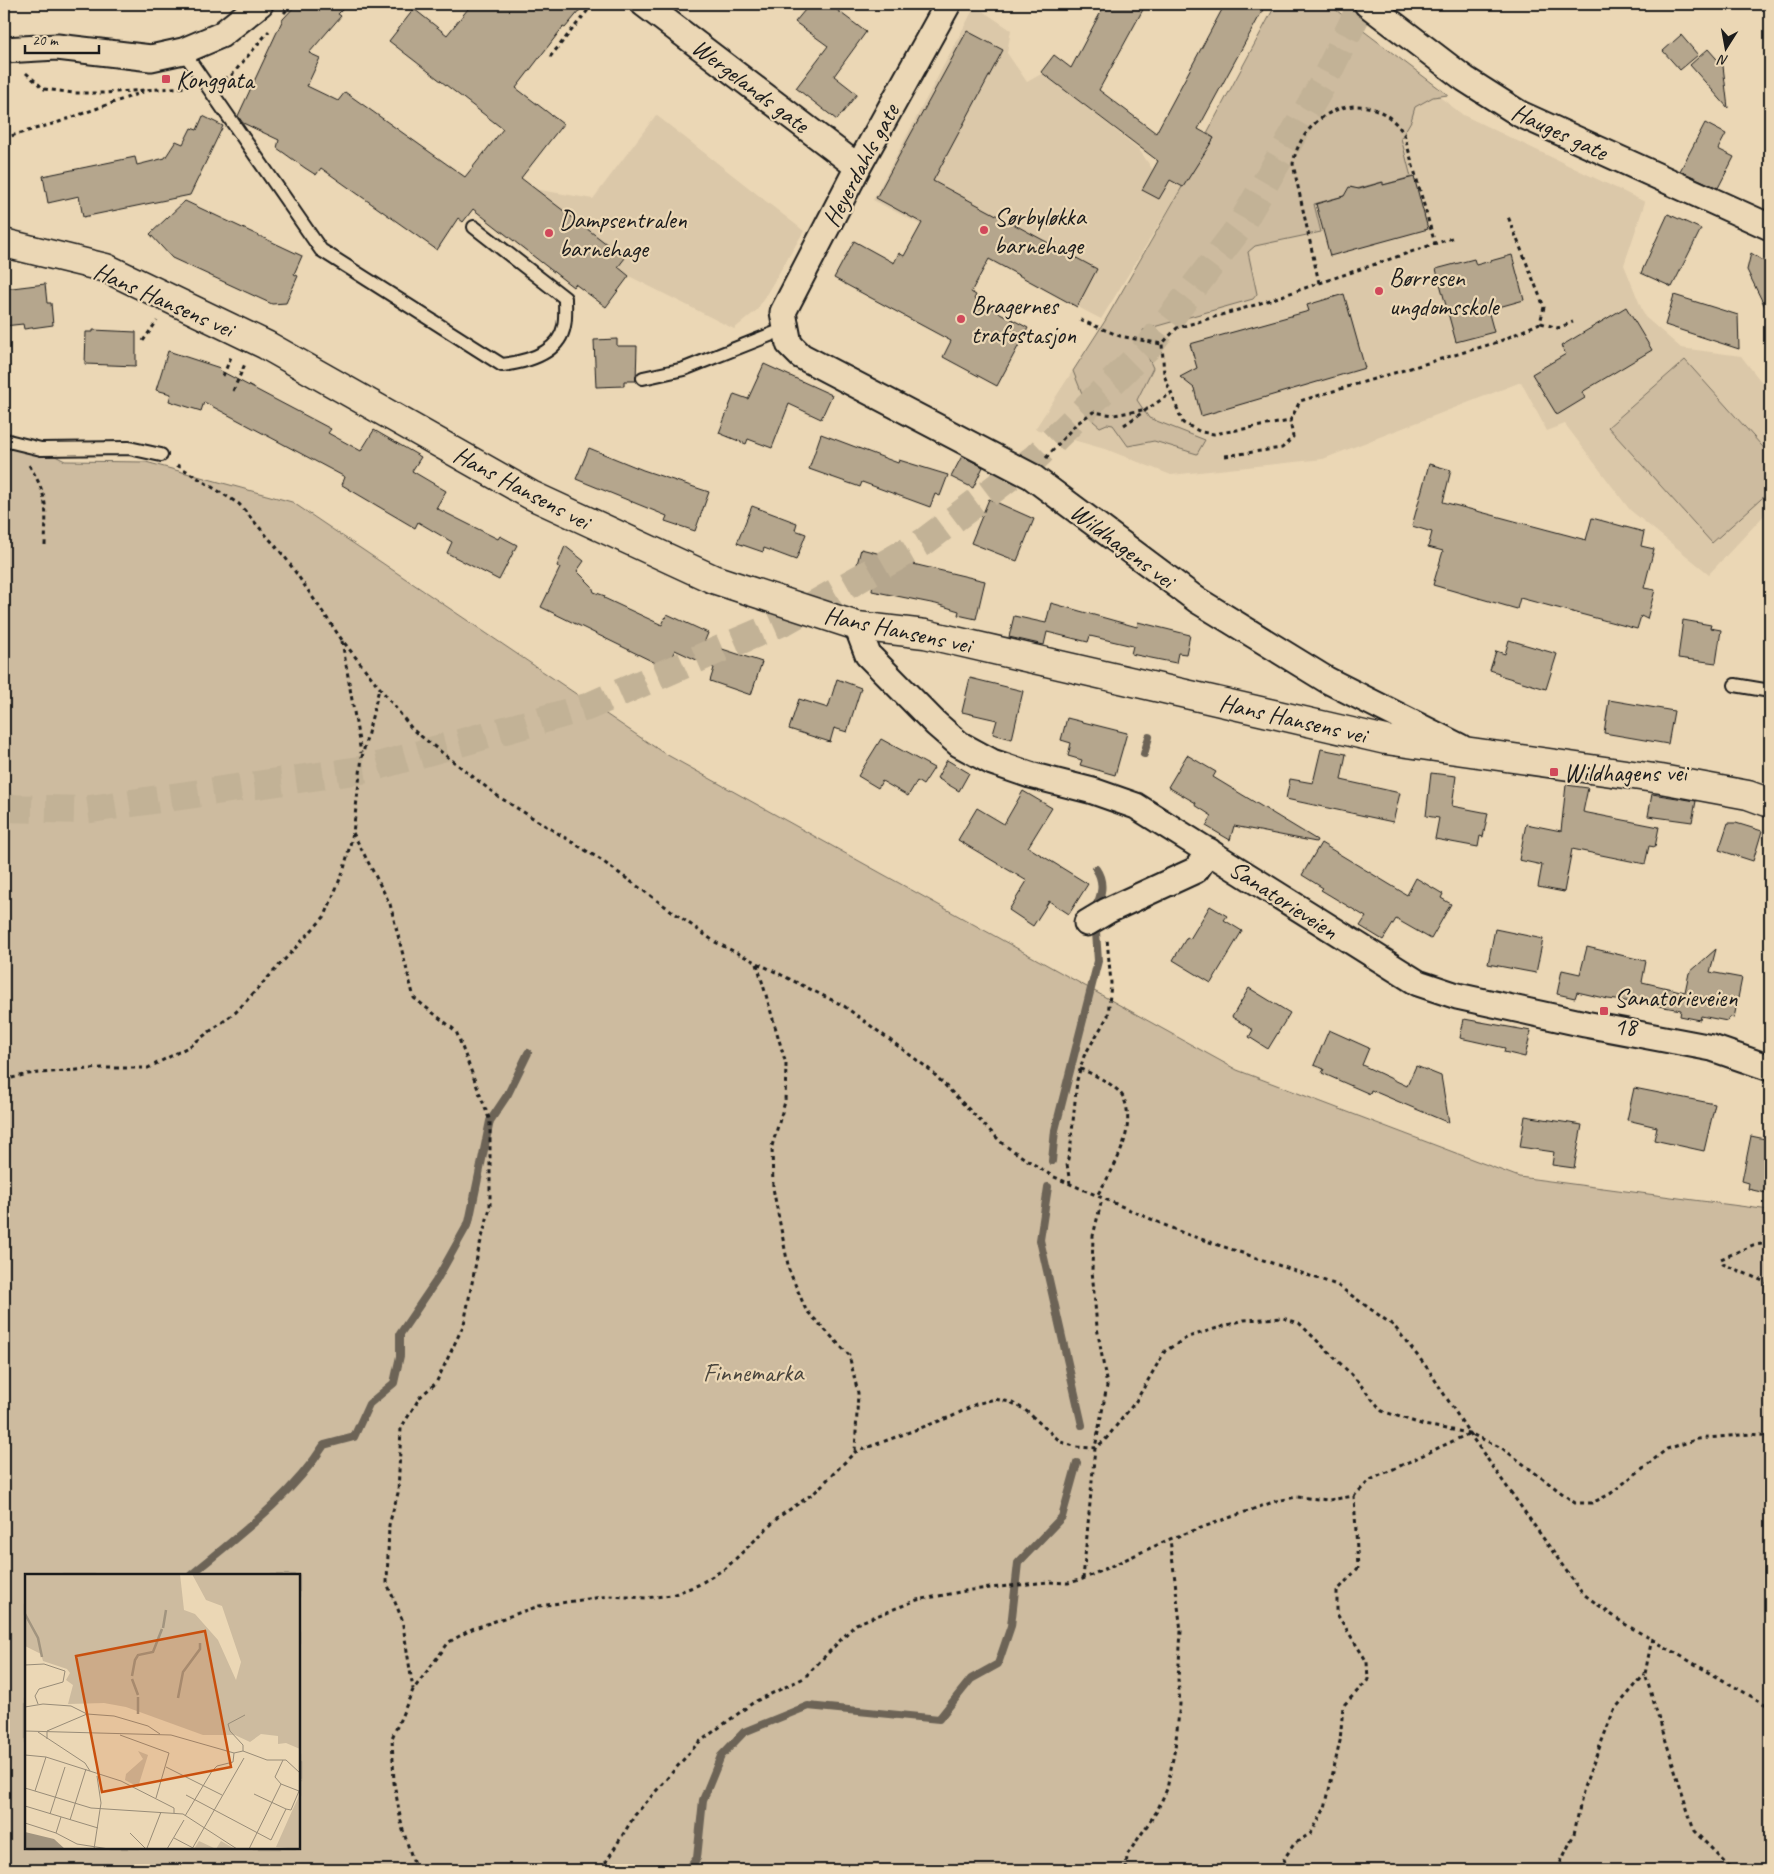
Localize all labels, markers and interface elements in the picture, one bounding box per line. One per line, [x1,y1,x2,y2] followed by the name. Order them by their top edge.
[25,22,99,54] scale bar
[1702,22,1752,72] north arrow
[32,31,59,50] text: 20 m
[685,31,817,141] street label: Wergelands gate
[1715,51,1729,69] text: N
[176,64,256,96] place label: Konggata
[160,73,172,85] marker: Konggata
[1507,96,1614,169] street label: Hauges gate
[815,97,907,232] street label: Heyerdahls gate
[994,201,1088,262] place label: Sørbyløkka barnehage
[559,204,688,265] place label: Dampsentralen barnehage
[978,224,990,236] marker: Sørbyløkka barnehage
[543,227,555,239] marker: Dampsentralen barnehage
[89,255,242,346] street label: Hans Hansens vei
[1389,262,1500,323] place label: Børresen ungdomsskole
[1373,285,1385,297] marker: Børresen ungdomsskole
[971,290,1077,351] place label: Bragernes trafostasjon
[955,313,967,325] marker: Bragernes trafostasjon
[448,439,598,539] street label: Hans Hansens vei
[1064,496,1184,598] street label: Wildhagens vei
[821,599,978,662] street label: Hans Hansens vei
[1216,687,1373,752] street label: Hans Hansens vei
[1564,757,1690,789] place label: Wildhagens vei
[1548,766,1560,778] marker: Wildhagens vei
[1223,853,1345,947] street label: Sanatorieveien
[1614,982,1738,1043] place label: Sanatorieveien 18
[1598,1005,1610,1017] marker: Sanatorieveien 18
[703,1357,805,1389] park label: Finnemarka
[25,1574,300,1849] inset map

